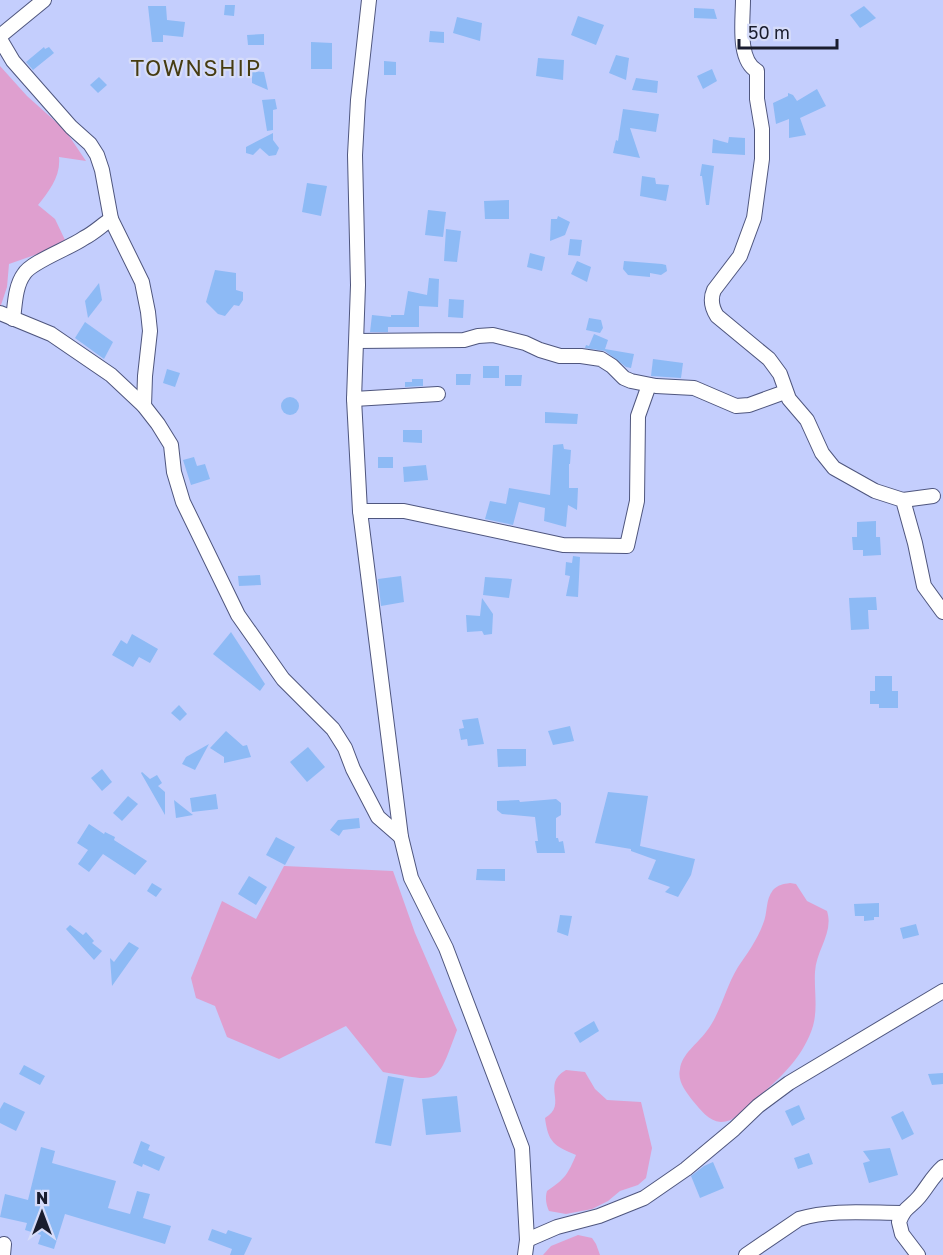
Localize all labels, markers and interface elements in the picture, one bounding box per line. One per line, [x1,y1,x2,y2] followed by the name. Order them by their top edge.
[739,12,836,50] scale bar
[748,21,790,43] text: 50 m
[130,54,262,81] district label: TOWNSHIP
[12,1183,72,1243] north arrow
[36,1188,48,1208] text: N

